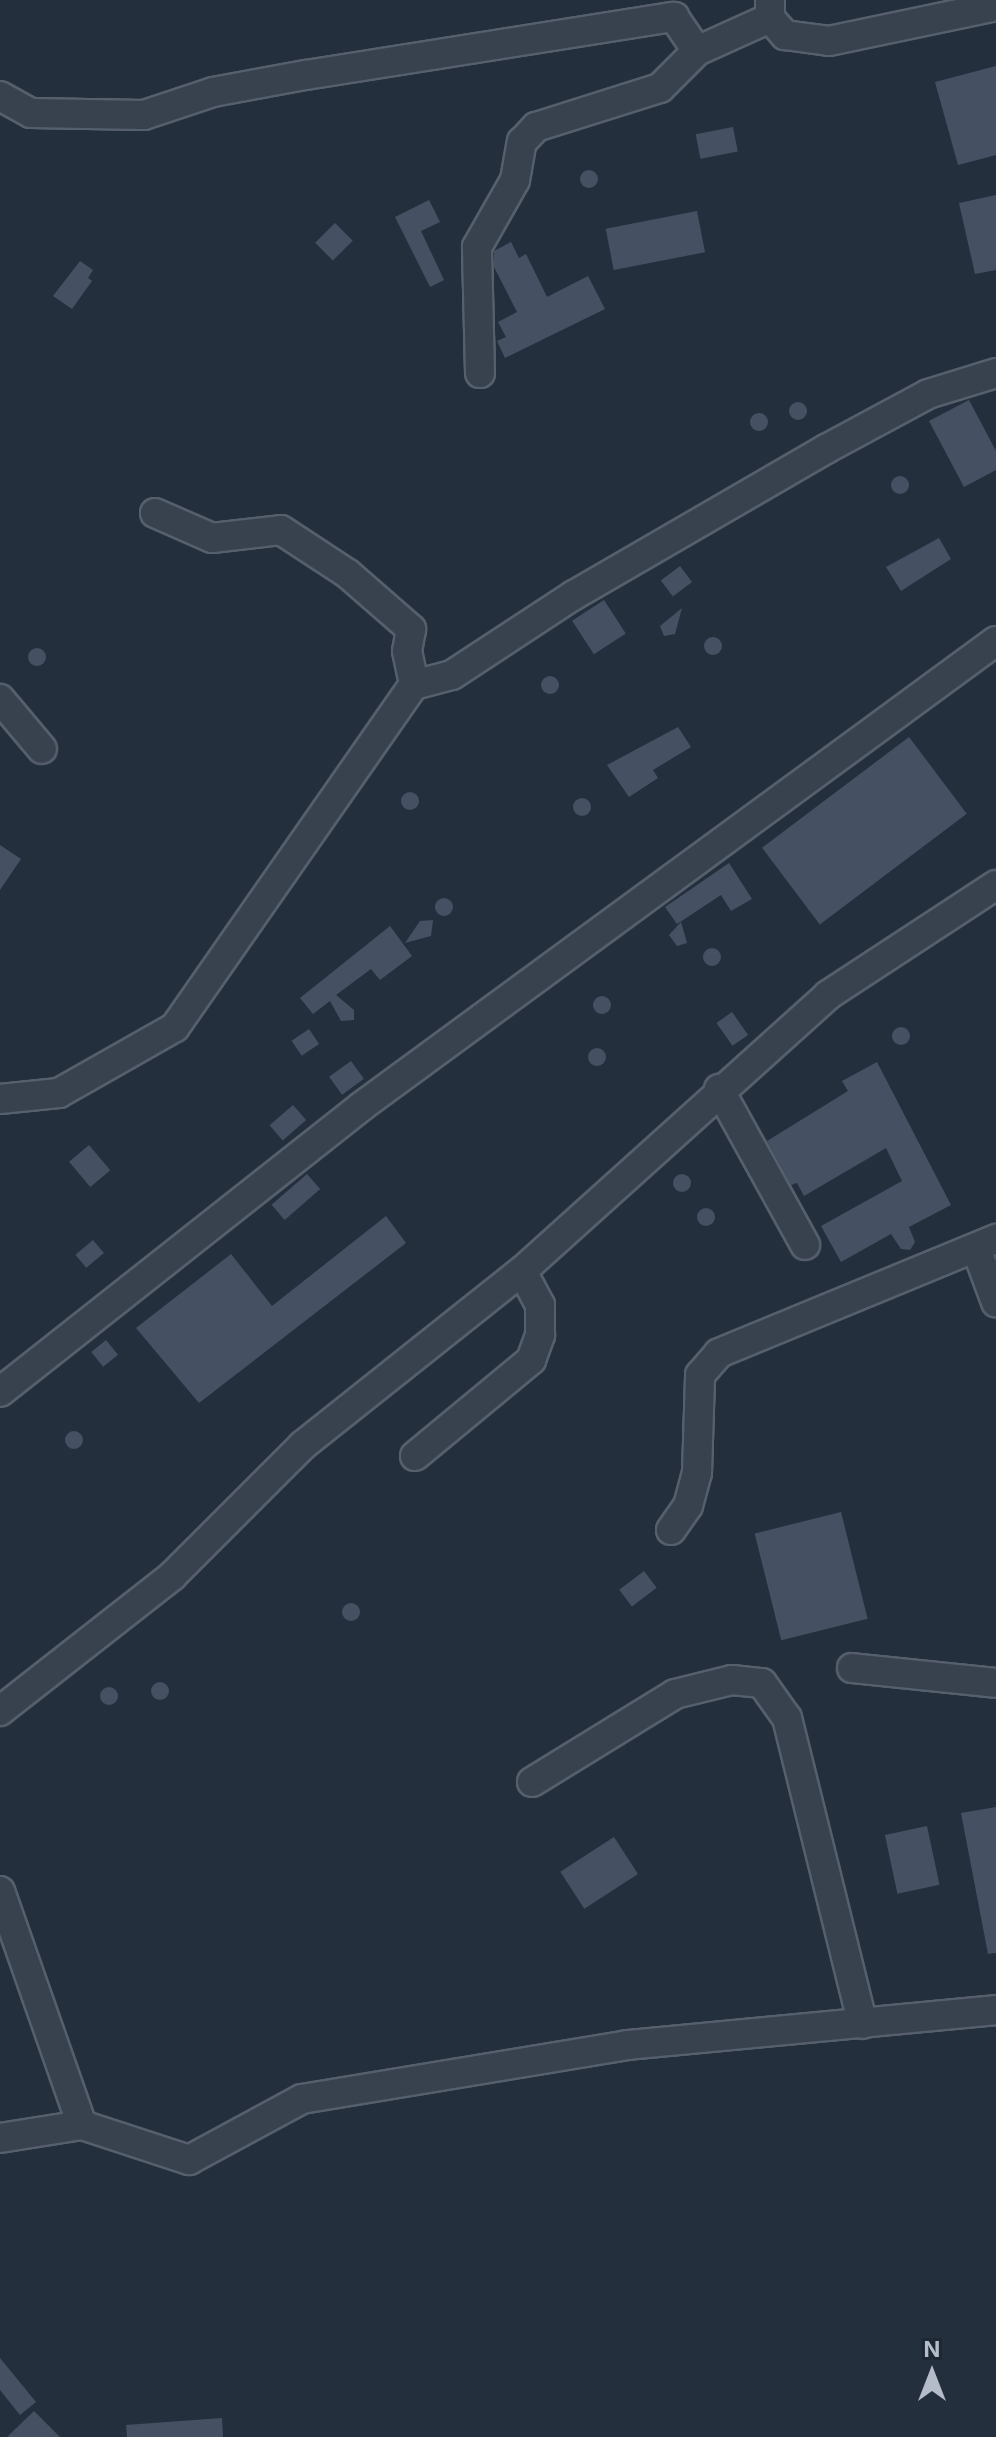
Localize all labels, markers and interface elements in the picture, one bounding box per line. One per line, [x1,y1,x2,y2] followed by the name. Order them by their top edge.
[892,2333,972,2413] north arrow
[924,2336,940,2362] text: N

